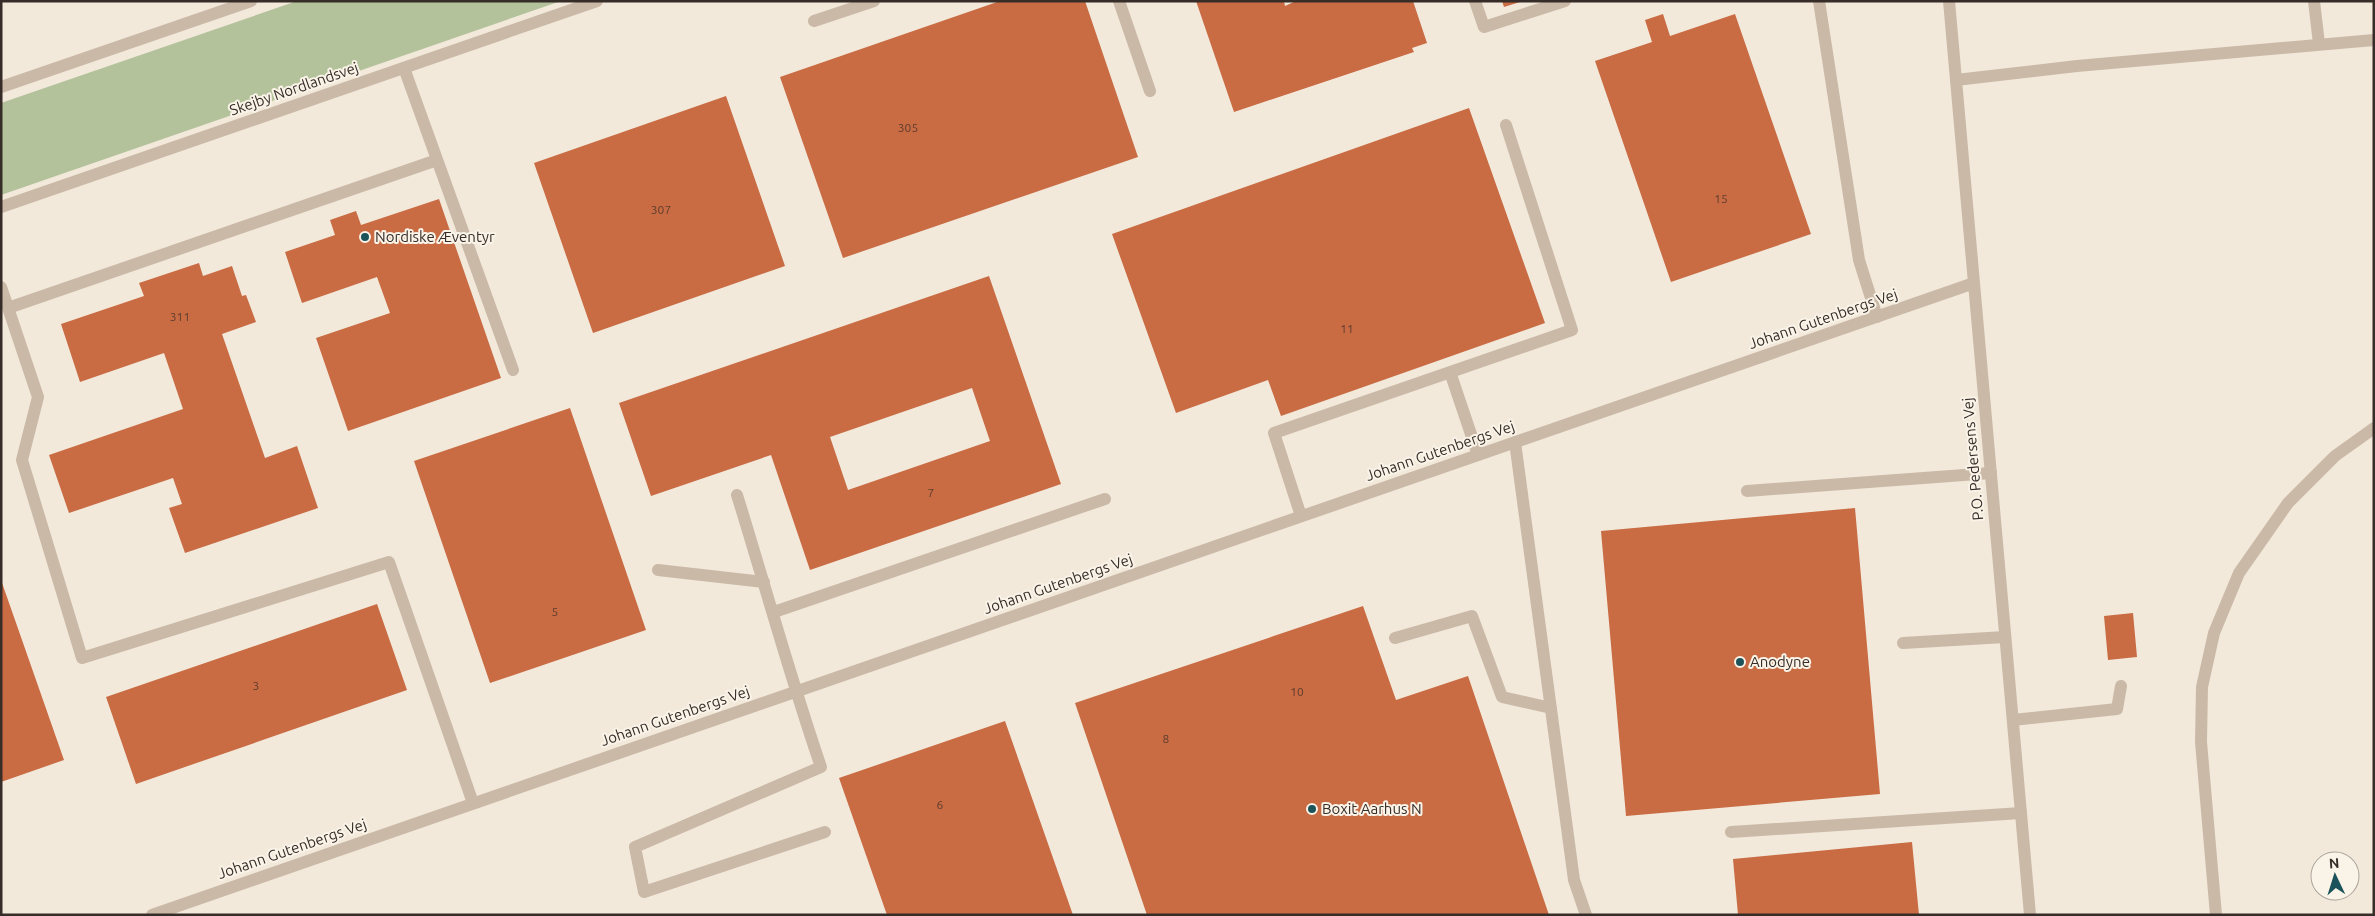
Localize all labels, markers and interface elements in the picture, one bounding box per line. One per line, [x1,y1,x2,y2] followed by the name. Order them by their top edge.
[227,58,361,119] street label: Skejby Nordlandsvej
[898,121,918,134] house number: 305
[1714,192,1728,205] house number: 15
[651,203,671,216] house number: 307
[375,228,495,245] place label: Nordiske Æventyr
[359,231,371,243] marker: Nordiske Æventyr
[1746,285,1900,352] street label: Johann Gutenbergs Vej
[170,310,190,323] house number: 311
[1340,322,1354,335] house number: 11
[1959,397,1986,521] street label: P.O. Pedersens Vej
[1363,417,1517,484] street label: Johann Gutenbergs Vej
[928,486,934,499] house number: 7
[981,550,1135,617] street label: Johann Gutenbergs Vej
[552,605,558,618] house number: 5
[1750,653,1810,670] place label: Anodyne
[1734,656,1746,668] marker: Anodyne
[253,679,259,692] house number: 3
[598,682,752,749] street label: Johann Gutenbergs Vej
[1290,685,1304,698] house number: 10
[1163,732,1170,745] house number: 8
[937,798,944,811] house number: 6
[1322,800,1422,817] place label: Boxit Aarhus N
[1306,803,1318,815] marker: Boxit Aarhus N
[215,815,369,882] street label: Johann Gutenbergs Vej
[2310,851,2360,901] north arrow
[2328,855,2340,871] text: N

